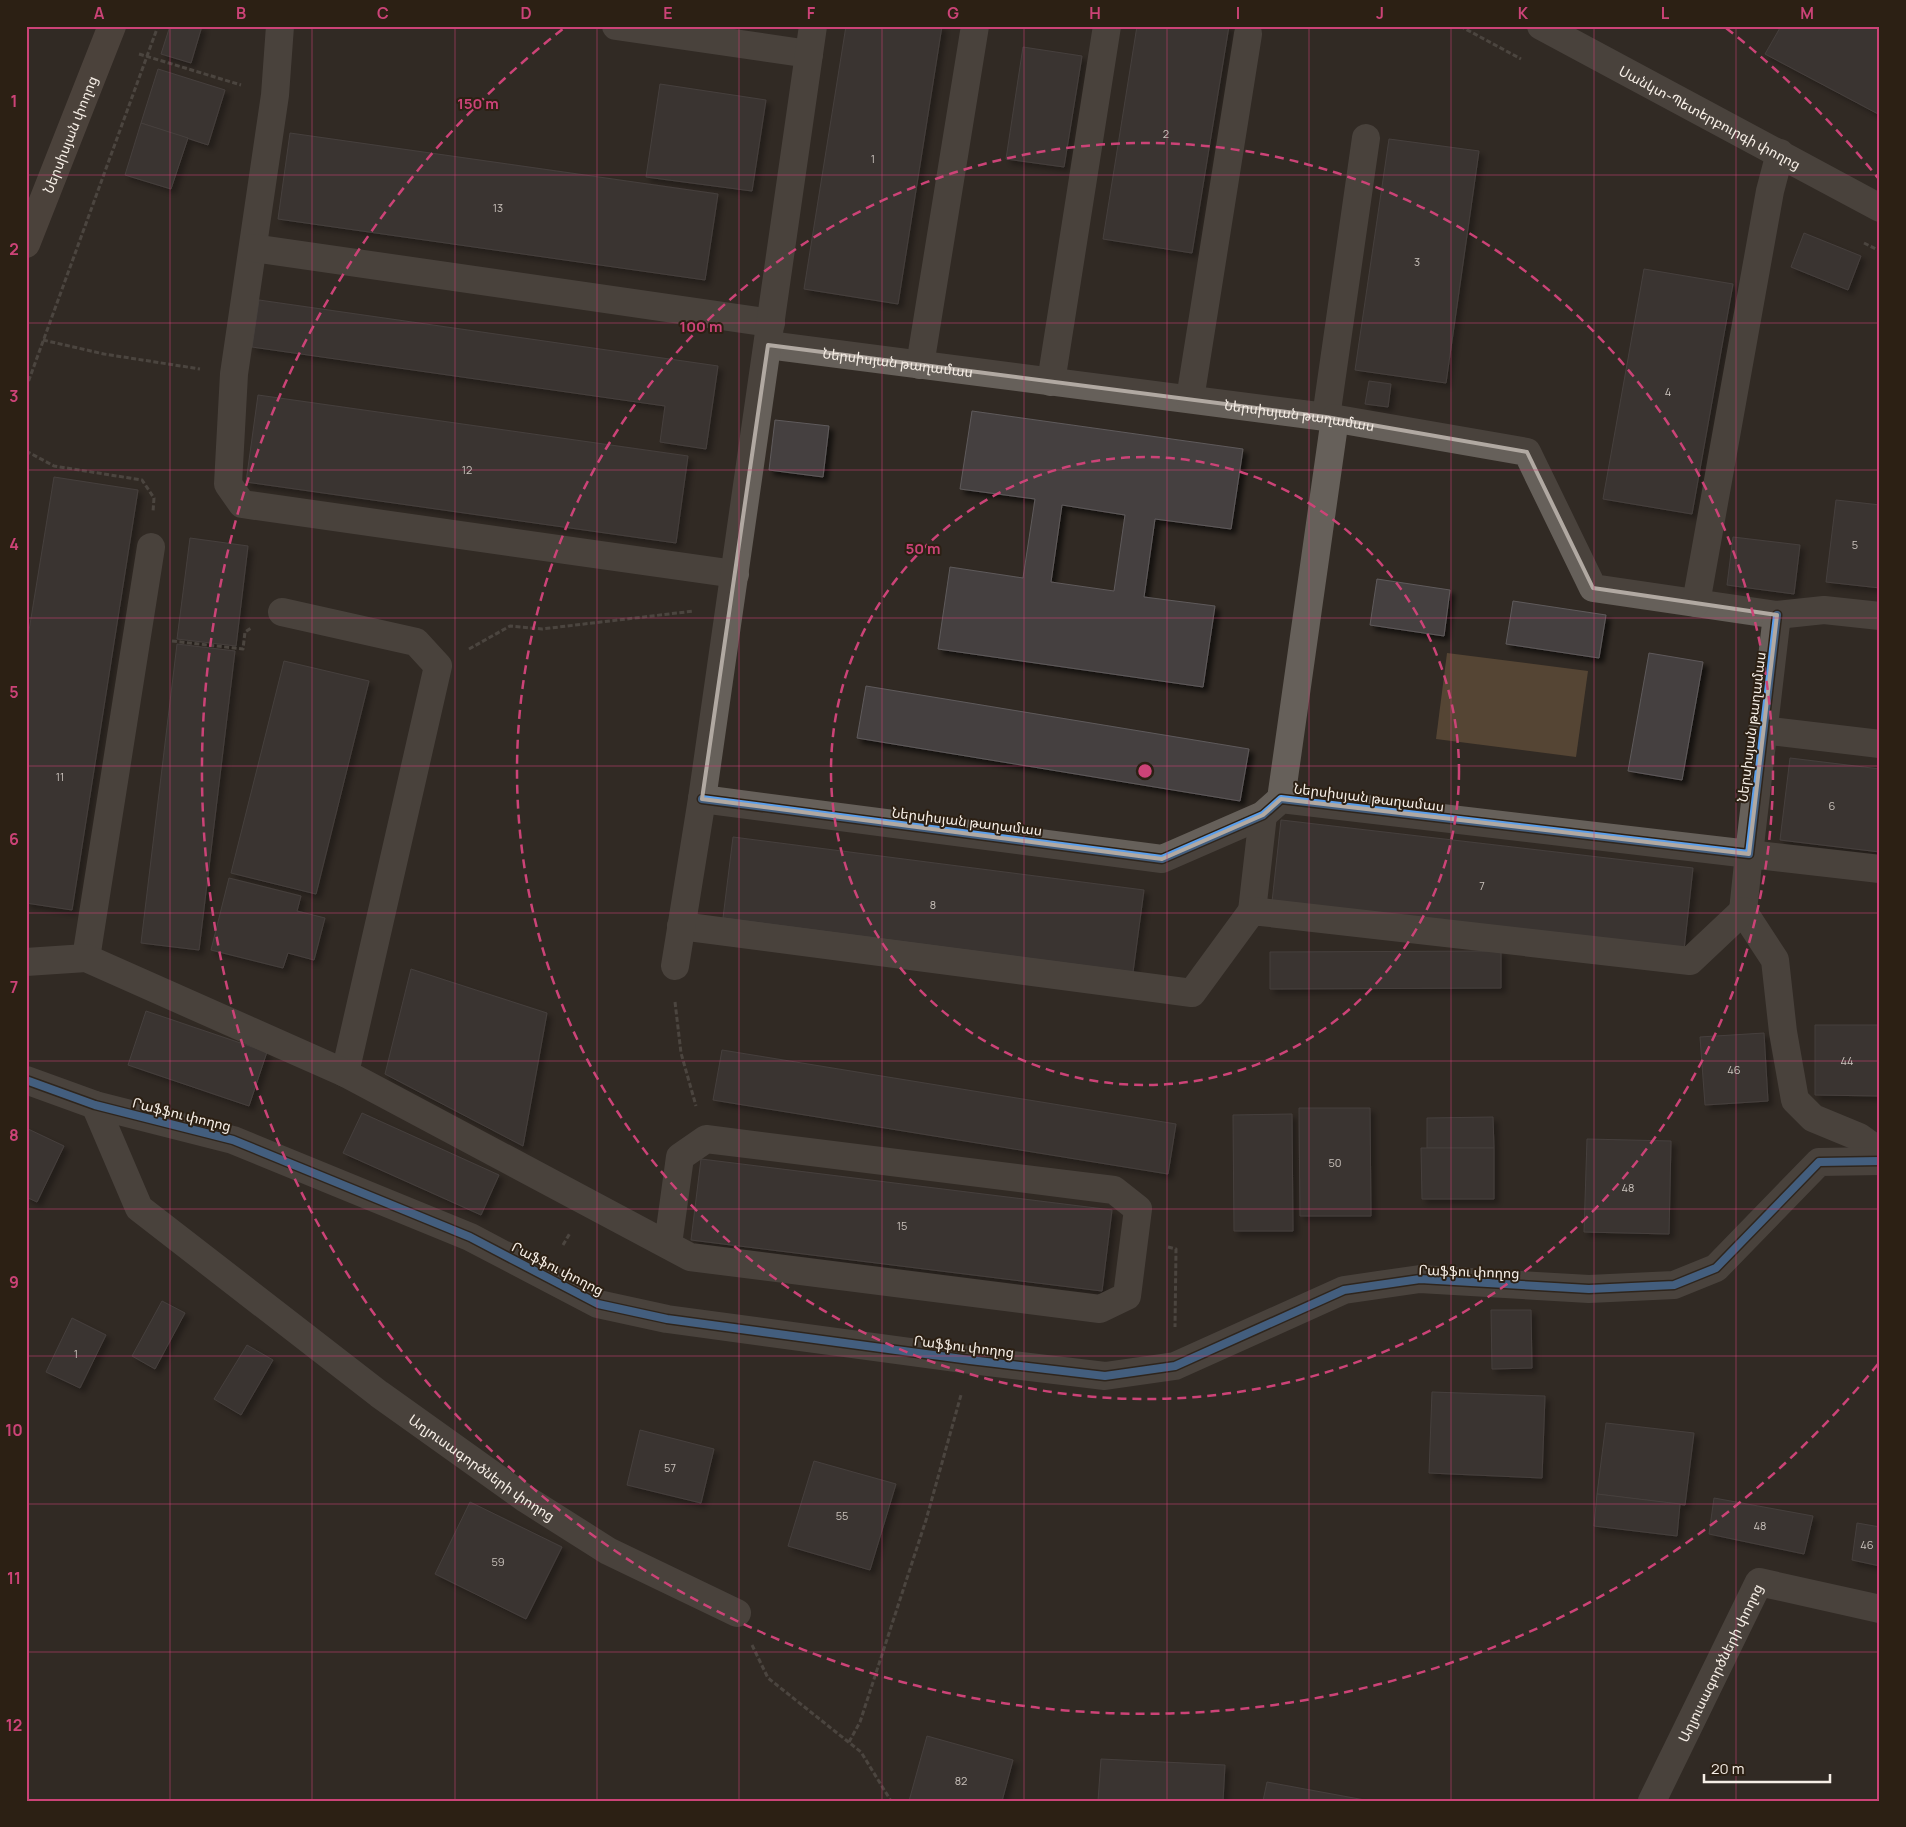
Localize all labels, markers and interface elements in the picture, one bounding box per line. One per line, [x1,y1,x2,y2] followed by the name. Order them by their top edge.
[94,2,105,24] text: A
[236,2,246,24] text: B
[377,2,389,24] text: C
[520,2,532,24] text: D
[663,2,673,24] text: E
[807,2,816,24] text: F
[947,2,959,24] text: G
[1089,2,1101,24] text: H
[1236,2,1240,24] text: I
[1376,2,1384,24] text: J
[1518,2,1529,24] text: K
[1661,2,1670,24] text: L
[1800,2,1814,24] text: M
[1616,60,1804,173] street label: Սանկտ-Պետերբուրգի փողոց
[38,73,101,196] street label: Ներսիսյան փողոց
[10,90,18,112] text: 1
[457,93,499,114] text: 150 m
[1163,126,1169,141] house number: 2
[871,151,875,166] house number: 1
[493,200,503,215] house number: 13
[9,238,19,260] text: 2
[1414,254,1420,269] house number: 3
[680,316,722,337] text: 100 m
[822,343,974,381] street label: Ներսիսյան թաղամաս
[1665,384,1671,399] house number: 4
[9,385,19,407] text: 3
[1223,394,1376,435] street label: Ներսիսյան թաղամաս
[462,462,472,477] house number: 12
[9,533,19,555] text: 4
[1852,537,1858,552] house number: 5
[905,538,941,559] text: 50 m
[1732,651,1770,803] street label: Ներսիսյան թաղամաս
[9,681,19,703] text: 5
[1136,762,1154,780] centre of rings
[56,769,64,784] house number: 11
[1293,778,1445,816] street label: Ներսիսյան թաղամաս
[1829,798,1836,813] house number: 6
[891,802,1043,840] street label: Ներսիսյան թաղամաս
[9,828,19,850] text: 6
[1479,878,1485,893] house number: 7
[930,897,936,912] house number: 8
[10,976,18,998] text: 7
[1840,1053,1854,1068] house number: 44
[1727,1062,1741,1077] house number: 46
[131,1093,233,1135] street label: Րաֆֆու փողոց
[9,1124,19,1146] text: 8
[1328,1155,1342,1170] house number: 50
[1622,1180,1634,1195] house number: 48
[897,1218,907,1233] house number: 15
[509,1237,607,1299] street label: Րաֆֆու փողոց
[1418,1260,1520,1282] street label: Րաֆֆու փողոց
[9,1271,19,1293] text: 9
[913,1330,1015,1362] street label: Րաֆֆու փողոց
[74,1346,78,1361] house number: 1
[405,1409,559,1525] street label: Աղյուսագործների փողոց
[5,1419,23,1441] text: 10
[664,1460,676,1475] house number: 57
[836,1508,848,1523] house number: 55
[1754,1518,1766,1533] house number: 48
[1860,1537,1874,1552] house number: 46
[491,1554,505,1569] house number: 59
[7,1567,21,1589] text: 11
[1673,1580,1766,1745] street label: Աղյուսագործների փողոց
[6,1714,22,1736] text: 12
[1704,1752,1830,1784] scale bar
[1711,1758,1744,1779] text: 20 m
[955,1773,967,1788] house number: 82

